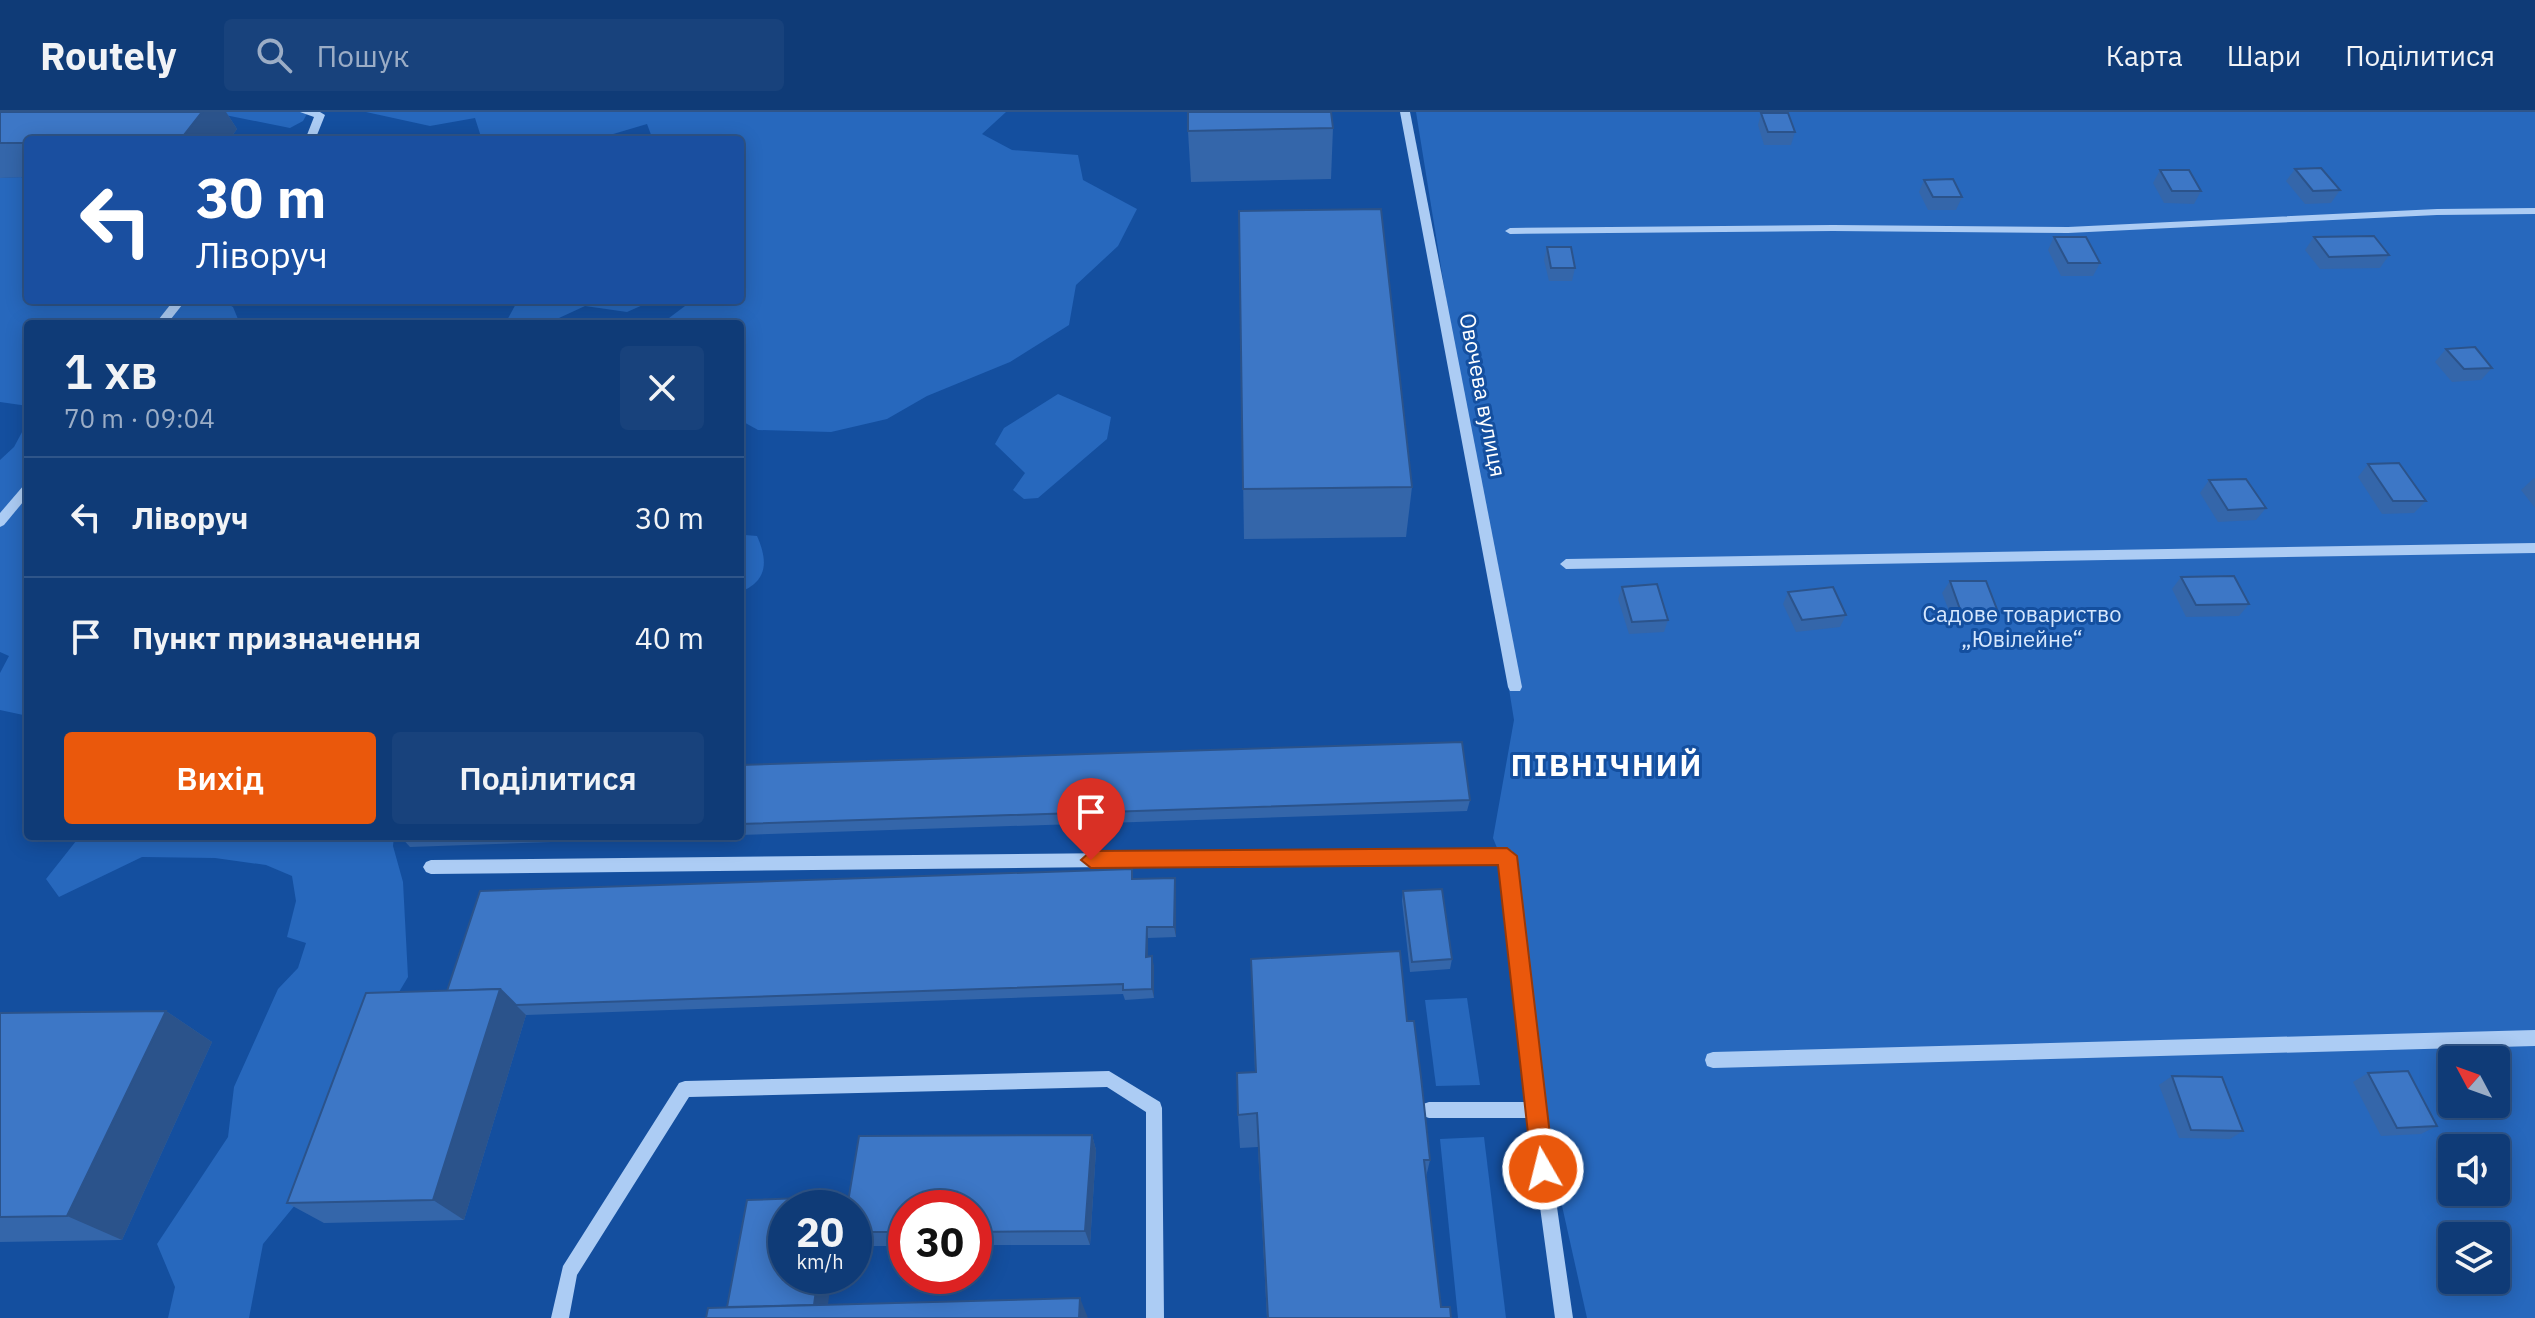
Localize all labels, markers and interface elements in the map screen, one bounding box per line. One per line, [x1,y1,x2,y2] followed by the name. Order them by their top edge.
[224,19,784,91] search box
[40,31,176,80] text: Routely
[252,33,296,77] icon: search
[316,36,409,75] text: Пошук
[2106,37,2183,74] text: Карта
[2227,37,2301,74] text: Шари
[2345,37,2495,74] text: Поділитися
[196,161,326,233] text: 30 m
[64,168,168,272] icon: left
[196,231,328,278] text: Ліворуч
[1453,311,1514,479] street label: Овочева вулиця
[64,340,158,402] text: 1 хв
[620,346,704,430] button: close
[64,401,215,435] text: 70 m · 09:04
[64,495,108,539] icon: left
[132,498,248,537] text: Ліворуч
[635,498,704,537] text: 30 m
[1922,599,2122,653] park label: Садове товариство „Ювілейне“
[64,615,108,659] icon: arrive
[132,618,421,657] text: Пункт призначення
[635,618,704,657] text: 40 m
[64,732,376,824] button: Вихід
[392,732,704,824] button: Поділитися
[1511,745,1703,784] district label: ПІВНІЧНИЙ
[1057,778,1125,860] pin
[1069,790,1113,834] icon: arrive
[2438,1046,2510,1118] north arrow
[2438,1046,2510,1294] map controls
[1501,1127,1585,1211] position arrow
[2438,1134,2510,1206] button: sound
[888,1190,992,1294] speed limit sign: 30
[796,1206,844,1258] text: 20
[2438,1222,2510,1294] button: layers
[796,1248,844,1275] text: km/h

